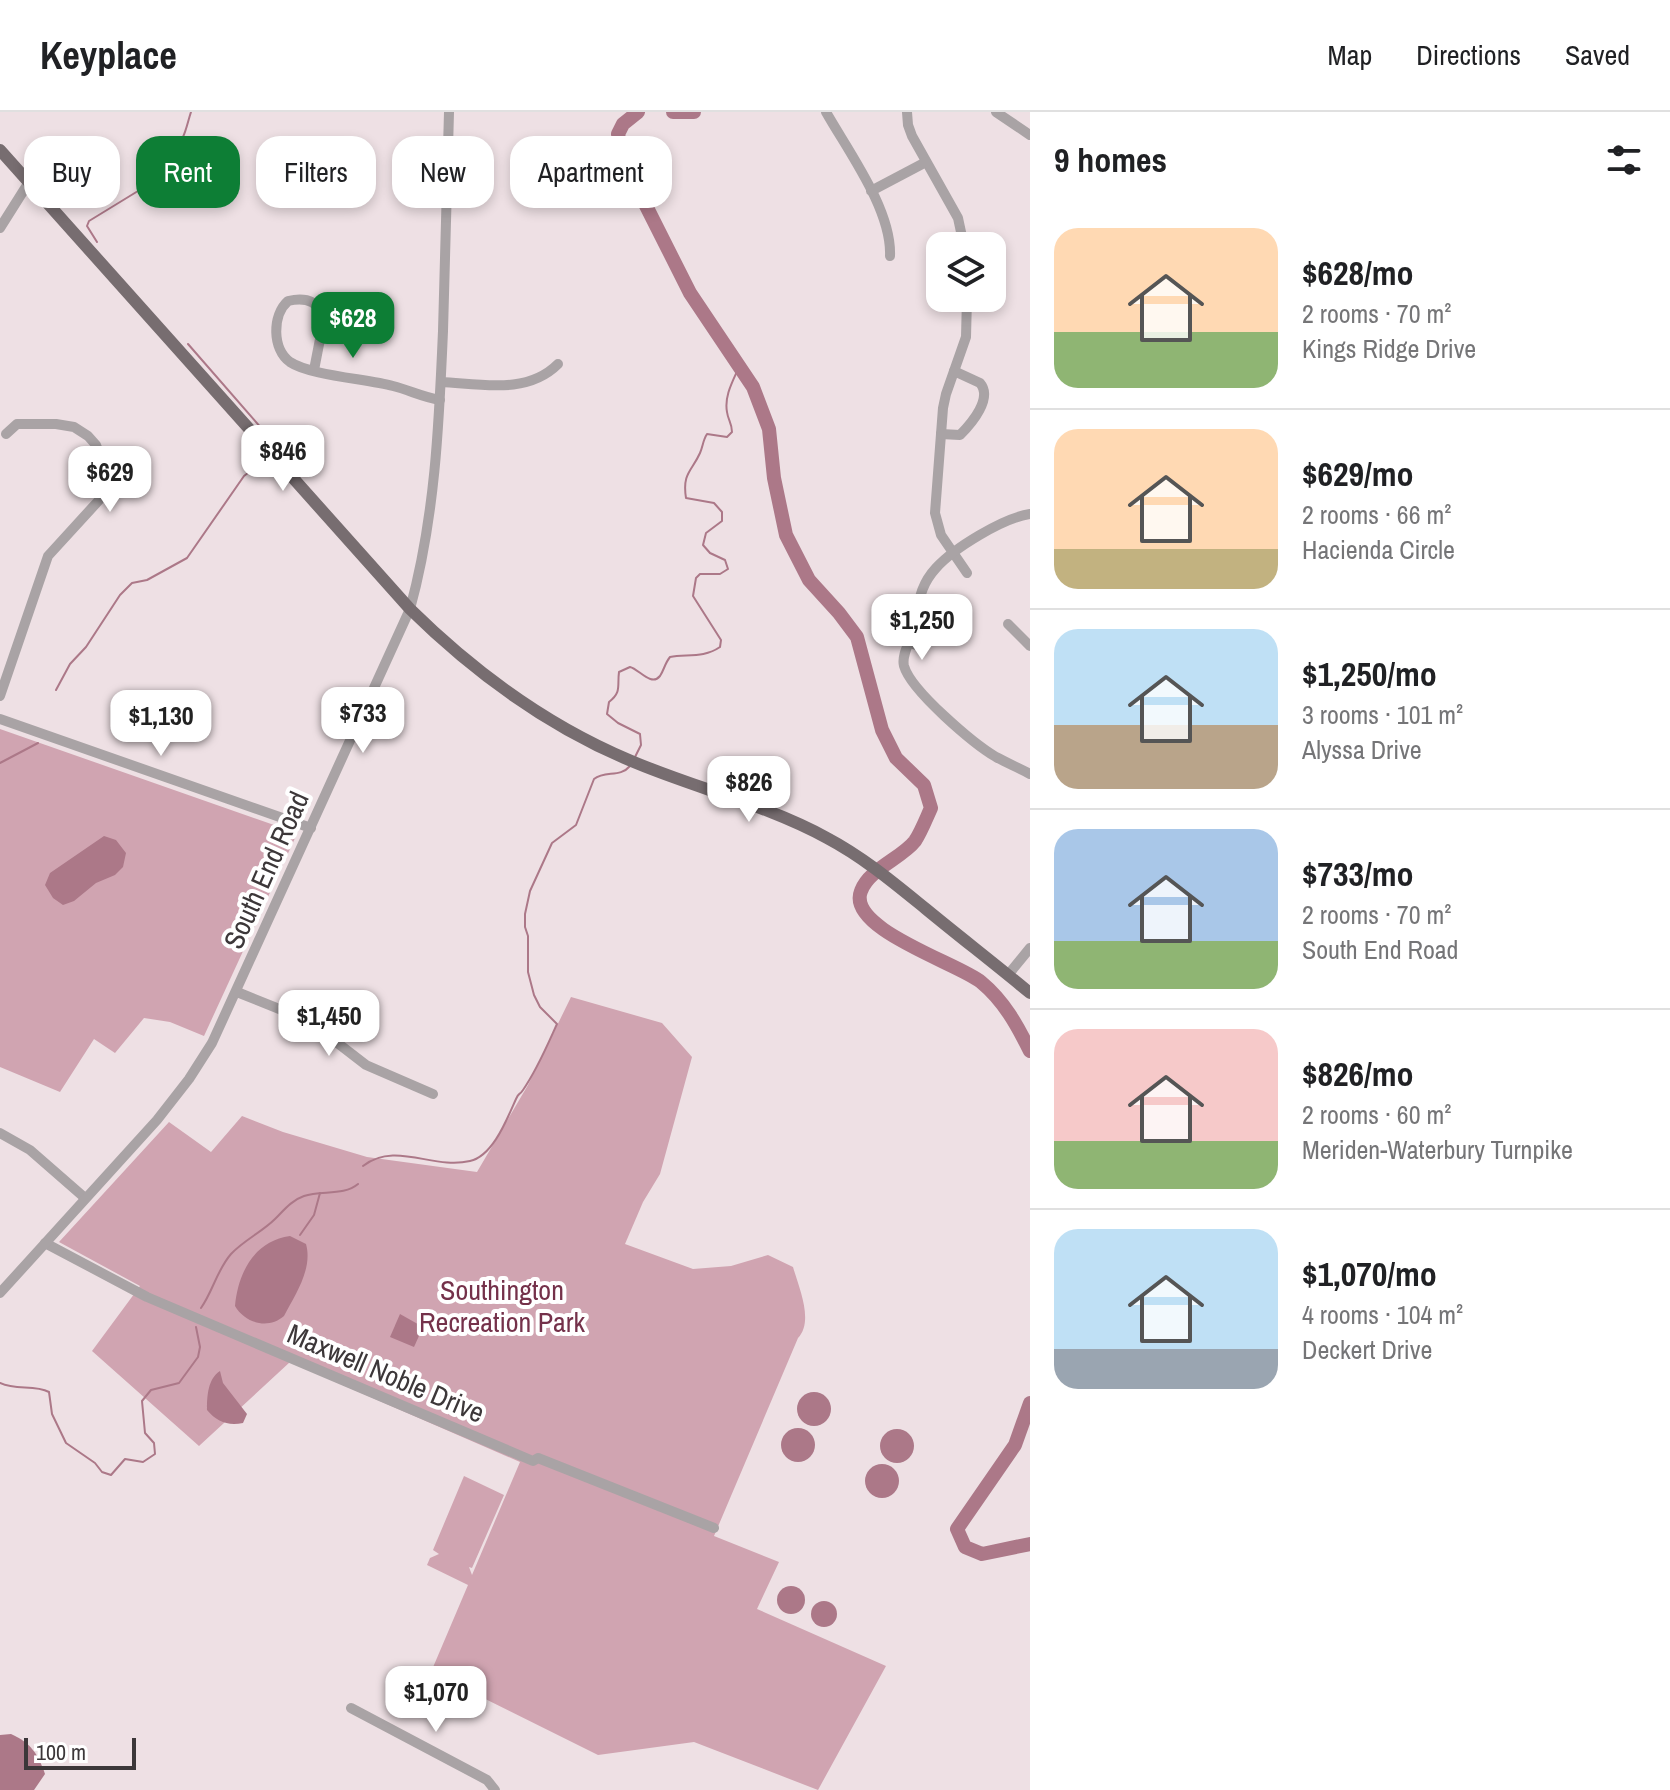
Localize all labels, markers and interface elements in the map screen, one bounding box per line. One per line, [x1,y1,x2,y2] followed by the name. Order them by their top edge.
[40,30,177,81] text: Keyplace
[1328,36,1372,74] text: Map
[1416,36,1521,74] text: Directions
[1565,36,1630,74] text: Saved
[24,136,120,208] chip: Buy
[136,136,240,208] chip: Rent
[256,136,376,208] chip: Filters
[392,136,494,208] chip: New
[510,136,672,208] chip: Apartment
[1054,137,1167,183] text: 9 homes
[1602,138,1646,182] icon: filters
[926,232,1006,312] map controls
[926,232,1006,312] button: layers
[1302,250,1414,296] text: $628/mo
[1118,260,1214,356] icon: home
[306,292,400,360] pin: $628
[1302,296,1451,331] text: 2 rooms · 70 m²
[329,300,377,335] text: $628
[1302,331,1476,366] text: Kings Ridge Drive
[236,425,330,493] pin: $846
[259,433,307,468] text: $846
[63,446,157,514] pin: $629
[1302,451,1414,497] text: $629/mo
[86,454,134,489] text: $629
[1118,461,1214,557] icon: home
[1302,497,1451,532] text: 2 rooms · 66 m²
[1302,532,1455,567] text: Hacienda Circle
[857,594,987,662] pin: $1,250
[889,602,955,637] text: $1,250
[1302,651,1437,697] text: $1,250/mo
[1118,661,1214,757] icon: home
[316,687,410,755] pin: $733
[96,690,226,758] pin: $1,130
[339,695,387,730] text: $733
[1302,697,1463,732] text: 3 rooms · 101 m²
[128,698,194,733] text: $1,130
[1302,732,1422,767] text: Alyssa Drive
[702,756,796,824] pin: $826
[725,764,773,799] text: $826
[214,785,318,955] street label: South End Road
[1302,851,1414,897] text: $733/mo
[1118,861,1214,957] icon: home
[1302,897,1451,932] text: 2 rooms · 70 m²
[1302,932,1458,967] text: South End Road
[264,990,394,1058] pin: $1,450
[296,998,362,1033] text: $1,450
[1302,1051,1414,1097] text: $826/mo
[1118,1061,1214,1157] icon: home
[1302,1097,1451,1132] text: 2 rooms · 60 m²
[1302,1132,1573,1167] text: Meriden-Waterbury Turnpike
[1302,1251,1437,1297] text: $1,070/mo
[1118,1261,1214,1357] icon: home
[419,1271,585,1341] park label: Southington Recreation Park
[1302,1297,1463,1332] text: 4 rooms · 104 m²
[282,1314,490,1432] street label: Maxwell Noble Drive
[1302,1332,1432,1367] text: Deckert Drive
[371,1666,501,1734] pin: $1,070
[403,1674,469,1709] text: $1,070
[24,1734,136,1770] scale bar
[36,1737,86,1767] text: 100 m

